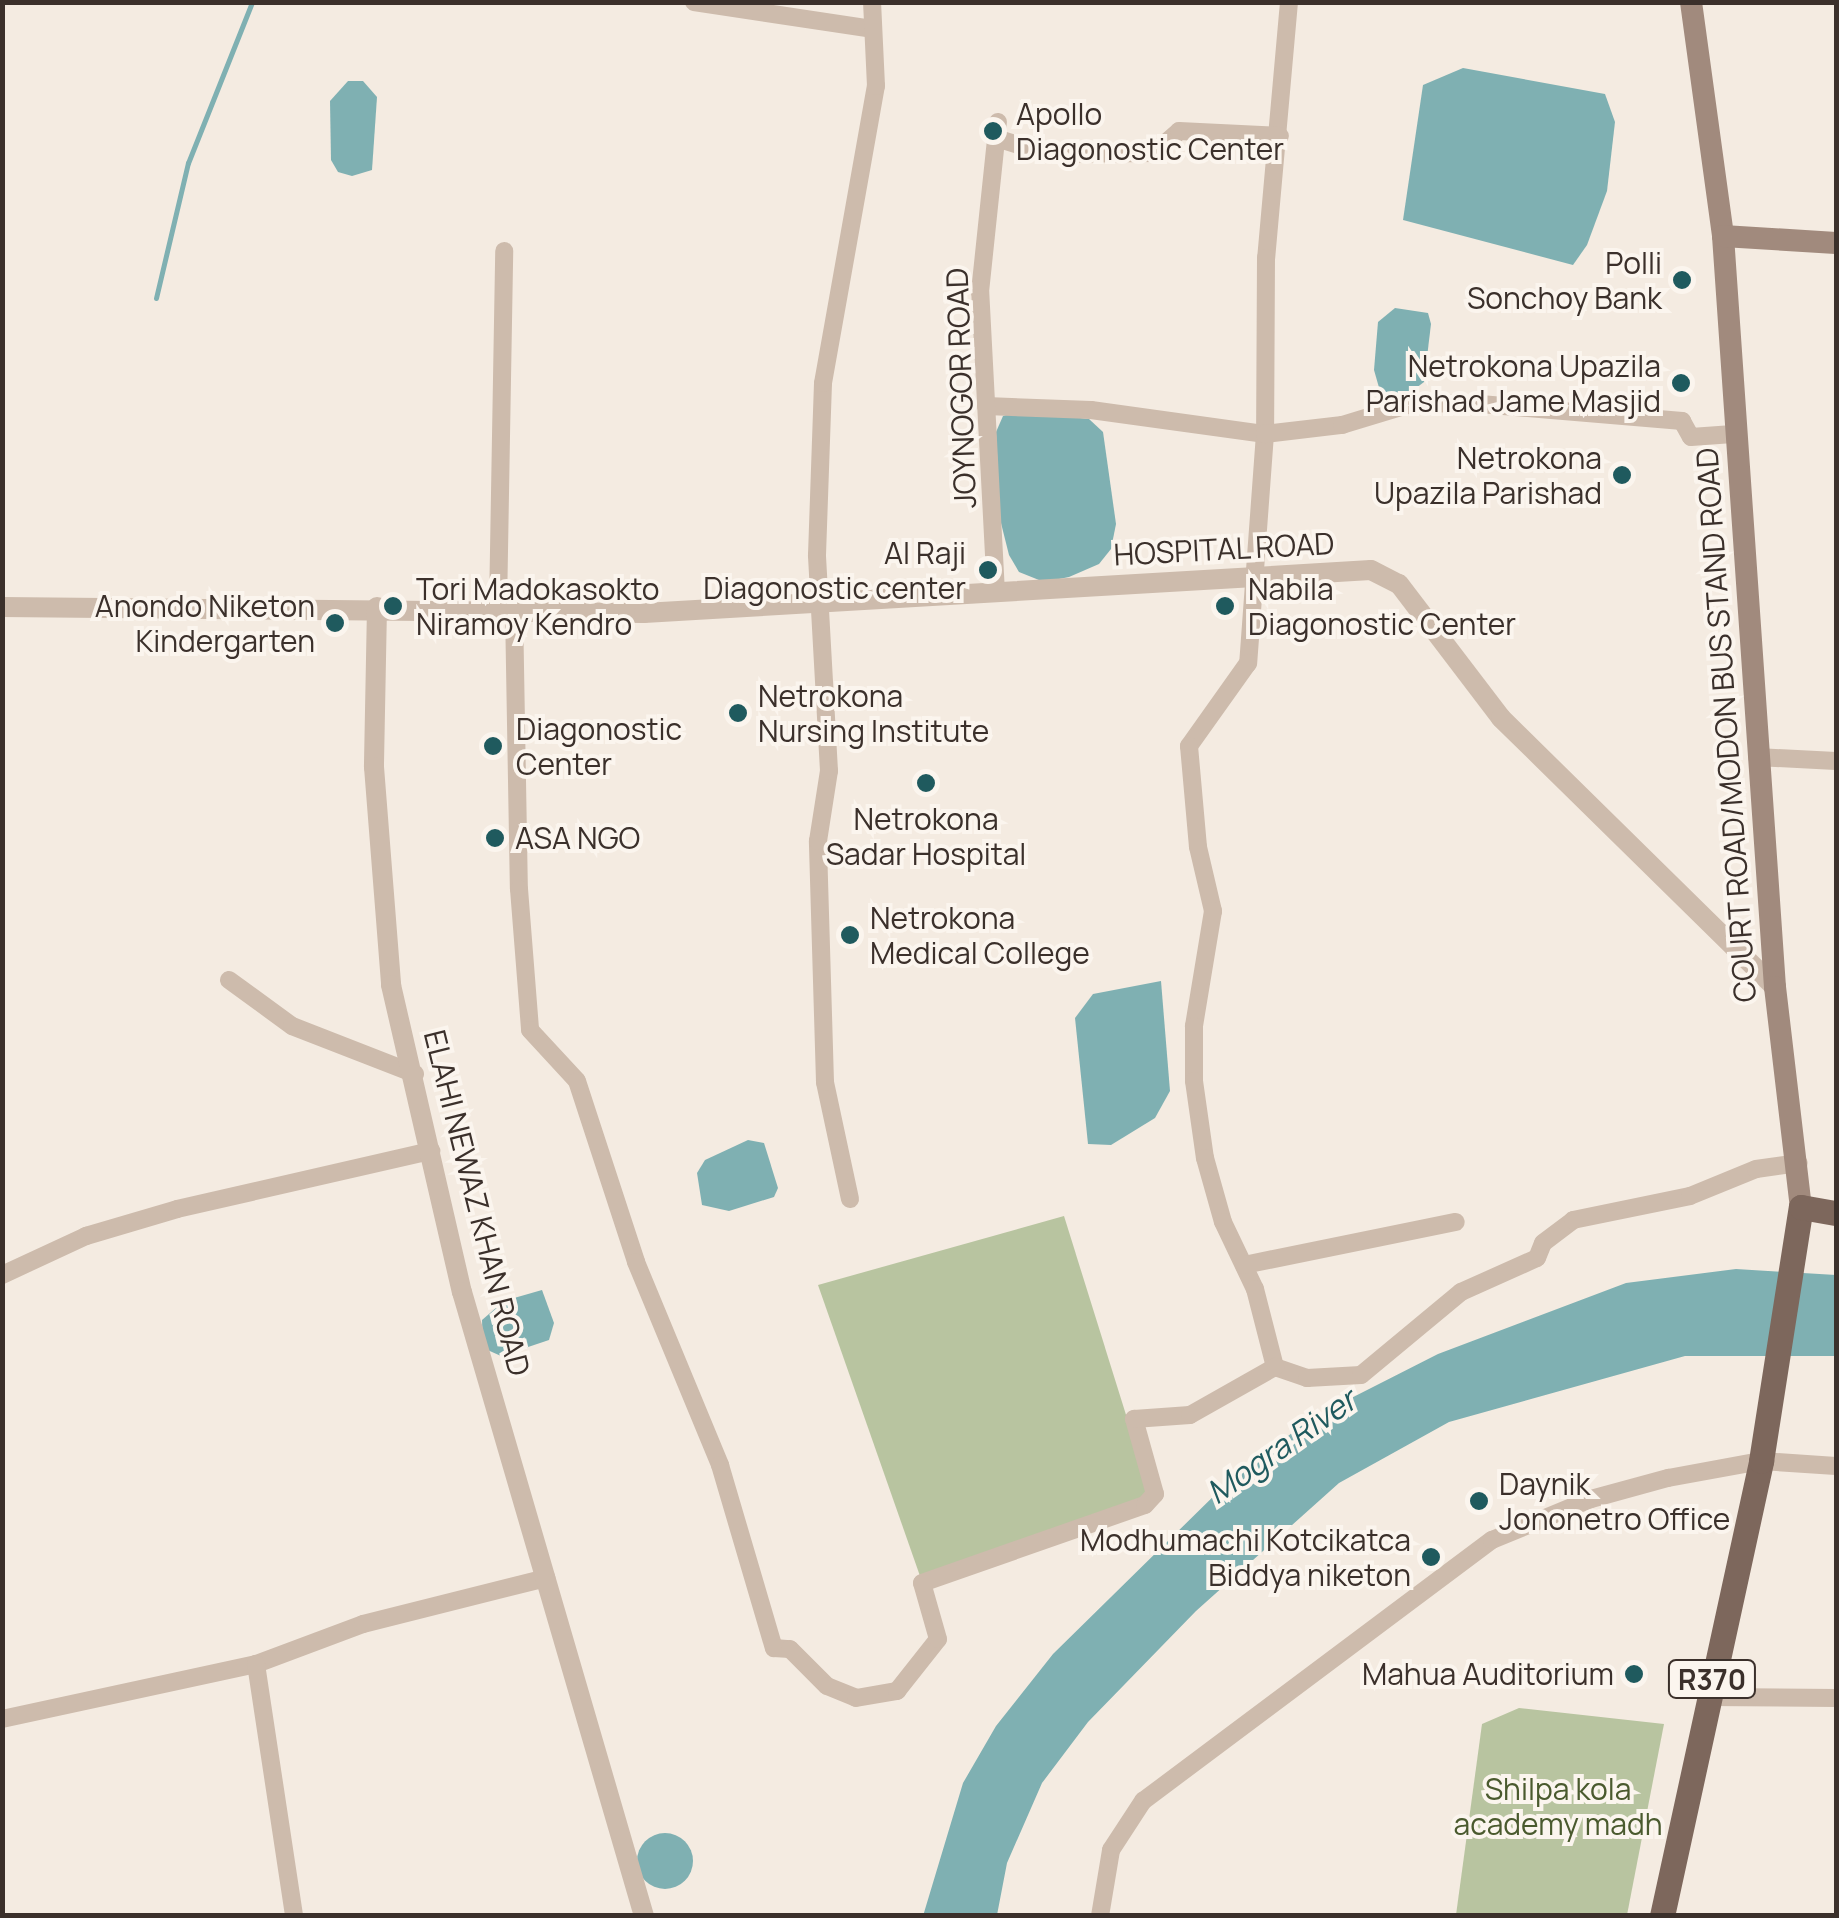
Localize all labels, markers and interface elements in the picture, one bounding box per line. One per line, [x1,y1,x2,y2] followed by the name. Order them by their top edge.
[1016,96,1284,166] place label: Apollo Diagonostic Center
[980,118,1006,144] marker: Apollo Diagonostic Center
[1467,245,1662,316] place label: Polli Sonchoy Bank
[939,267,983,509] street label: JOYNOGOR ROAD
[1671,269,1693,291] marker: Polli Sonchoy Bank
[1366,348,1661,418] place label: Netrokona Upazila Parishad Jame Masjid
[1670,372,1692,394] marker: Netrokona Upazila Parishad Jame Masjid
[1374,440,1602,510] place label: Netrokona Upazila Parishad
[1689,446,1763,1004] street label: COURT ROAD/MODON BUS STAND ROAD
[1611,464,1633,486] marker: Netrokona Upazila Parishad
[1112,525,1336,573] street label: HOSPITAL ROAD
[703,535,966,606] place label: Al Raji Diagonostic center
[975,557,1001,583] marker: Al Raji Diagonostic center
[416,571,660,642] place label: Tori Madokasokto Niramoy Kendro
[1248,571,1516,642] place label: Nabila Diagonostic Center
[95,588,315,658] place label: Anondo Niketon Kindergarten
[380,593,406,619] marker: Tori Madokasokto Niramoy Kendro
[1212,593,1238,619] marker: Nabila Diagonostic Center
[324,612,346,634] marker: Anondo Niketon Kindergarten
[758,678,989,748] place label: Netrokona Nursing Institute
[727,702,749,724] marker: Netrokona Nursing Institute
[516,711,682,782] place label: Diagonostic Center
[480,733,506,759] marker: Diagonostic Center
[913,770,939,796] marker: Netrokona Sadar Hospital
[826,801,1026,872] place label: Netrokona Sadar Hospital
[515,820,640,856] place label: ASA NGO
[484,827,506,849] marker: ASA NGO
[870,900,1090,970] place label: Netrokona Medical College
[839,924,861,946] marker: Netrokona Medical College
[417,1026,537,1380] street label: ELAHI NEWAZ KHAN ROAD
[1199,1381,1363,1511] water label: Mogra River
[1499,1466,1730,1536] place label: Daynik Jononetro Office
[1468,1490,1490,1512] marker: Daynik Jononetro Office
[1080,1522,1411,1592] place label: Modhumachi Kotcikatca Biddya niketon
[1420,1546,1442,1568] marker: Modhumachi Kotcikatca Biddya niketon
[1362,1656,1614,1692] place label: Mahua Auditorium
[1667,1656,1757,1702] road number: R370
[1623,1663,1645,1685] marker: Mahua Auditorium
[1453,1771,1663,1842] park label: Shilpa kola academy madh

